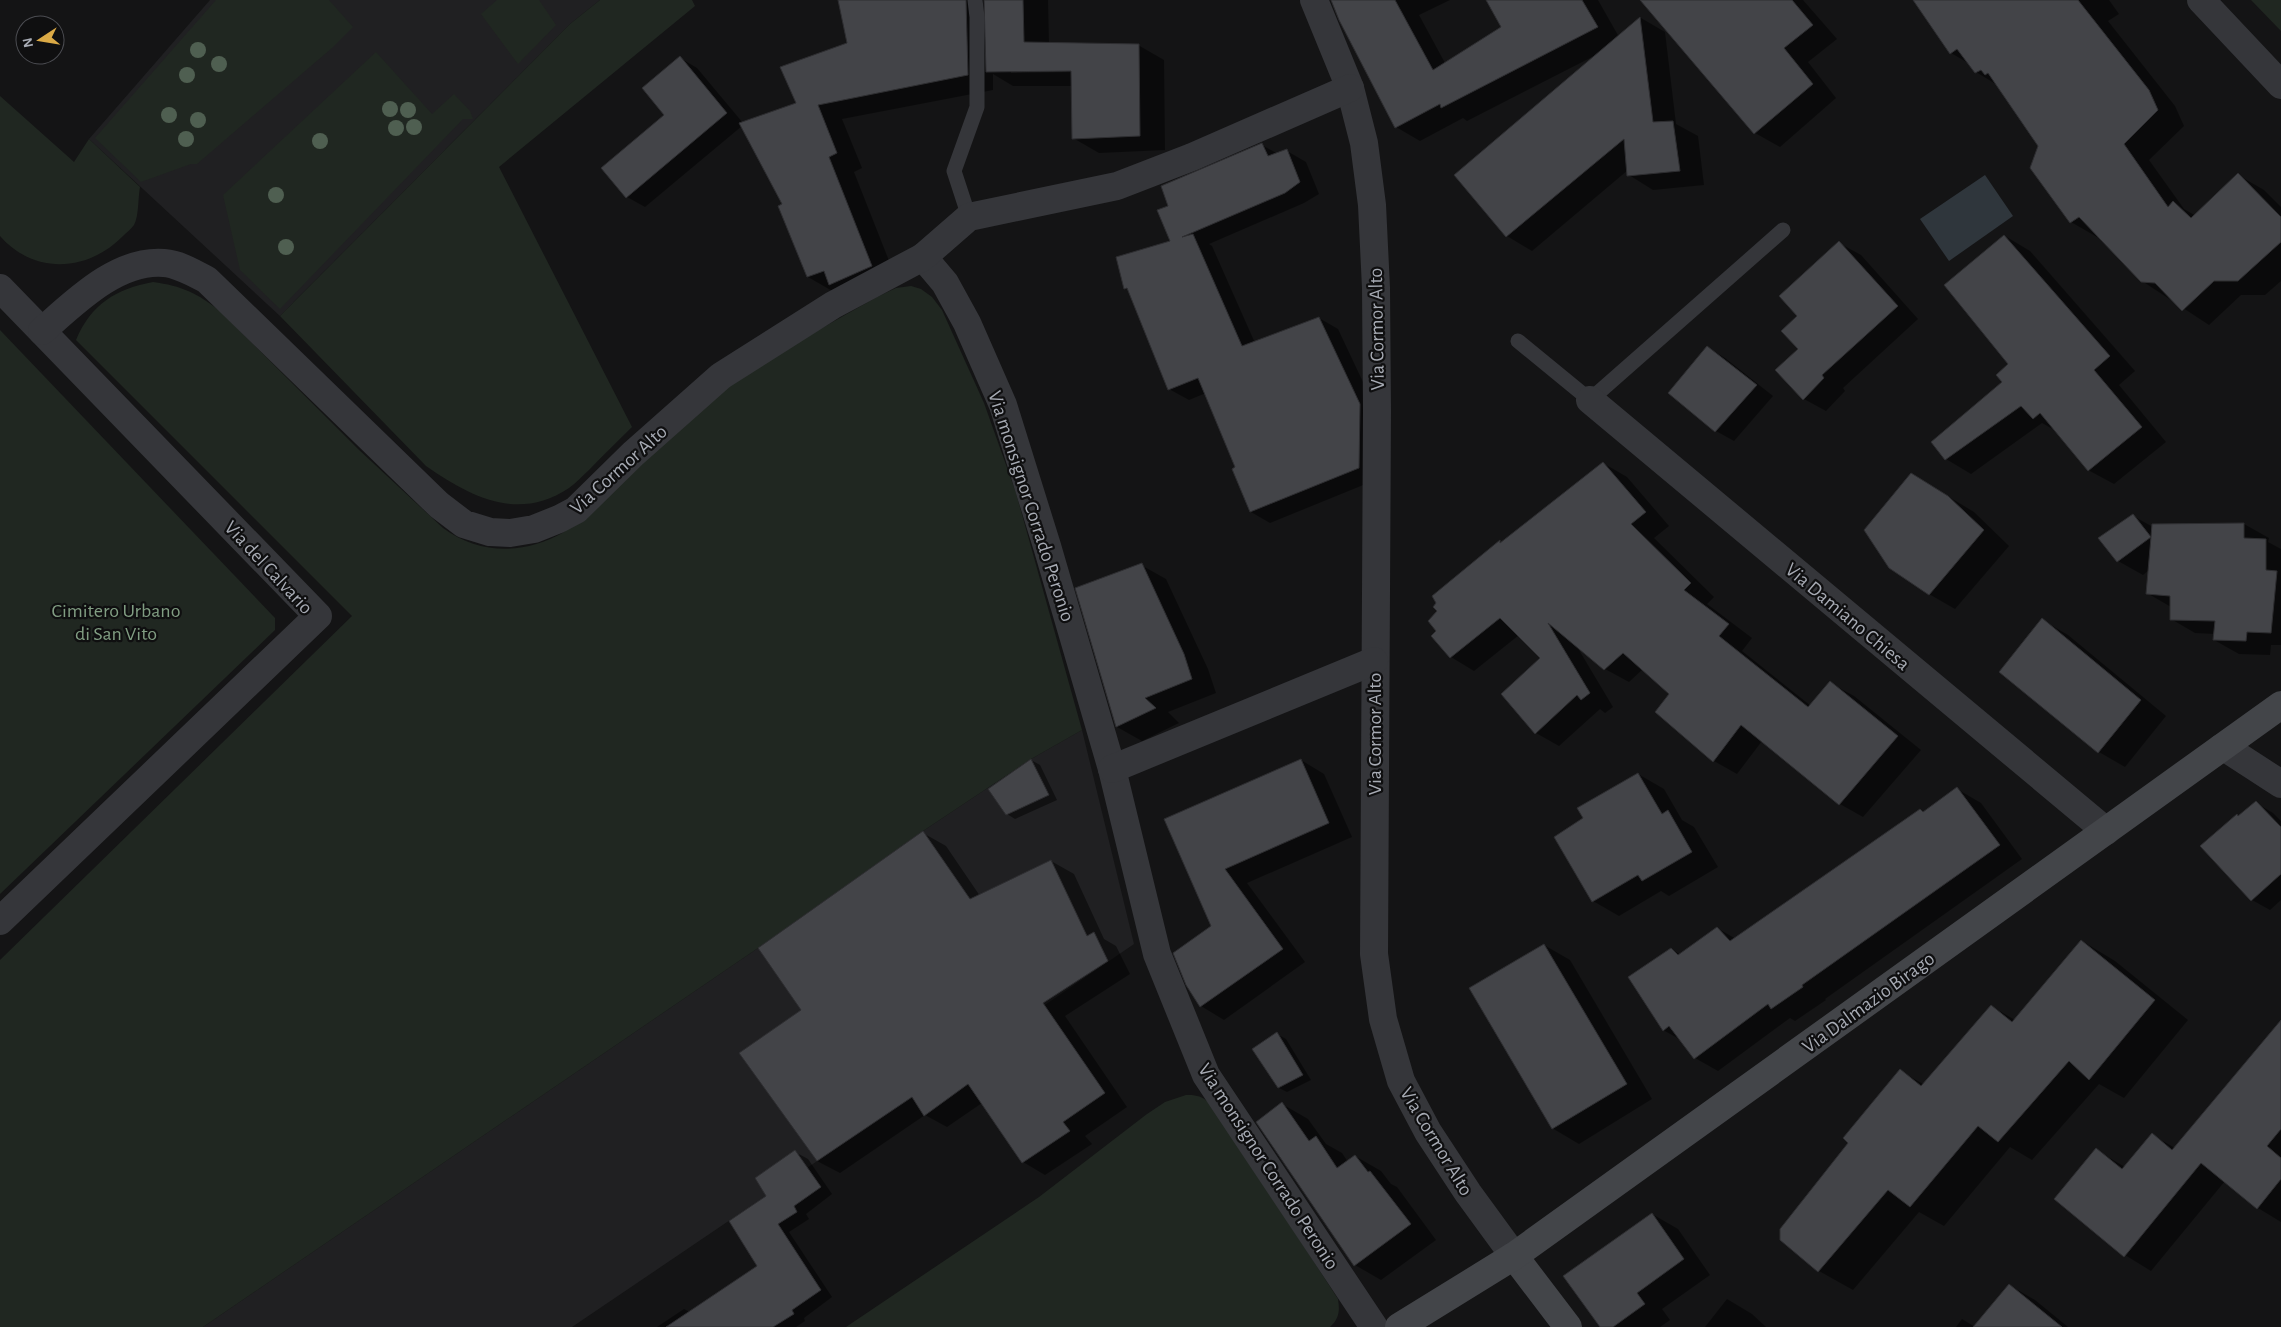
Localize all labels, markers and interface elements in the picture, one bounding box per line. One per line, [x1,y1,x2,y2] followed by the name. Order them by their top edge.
[15,15,65,65] north arrow
[20,36,36,49] text: N
[1366,268,1388,390] street label: Via Cormor Alto
[984,389,1078,624] street label: Via monsignor Corrado Peronio
[566,421,671,518] street label: Via Cormor Alto
[220,517,316,618] street label: Via del Calvario
[1781,559,1913,674] street label: Via Damiano Chiesa
[51,601,181,644] park label: Cimitero Urbano di San Vito
[1365,673,1385,795] street label: Via Cormor Alto
[1799,948,1938,1057] street label: Via Dalmazio Birago
[1194,1060,1342,1273] street label: Via monsignor Corrado Peronio
[1396,1084,1476,1199] street label: Via Cormor Alto

